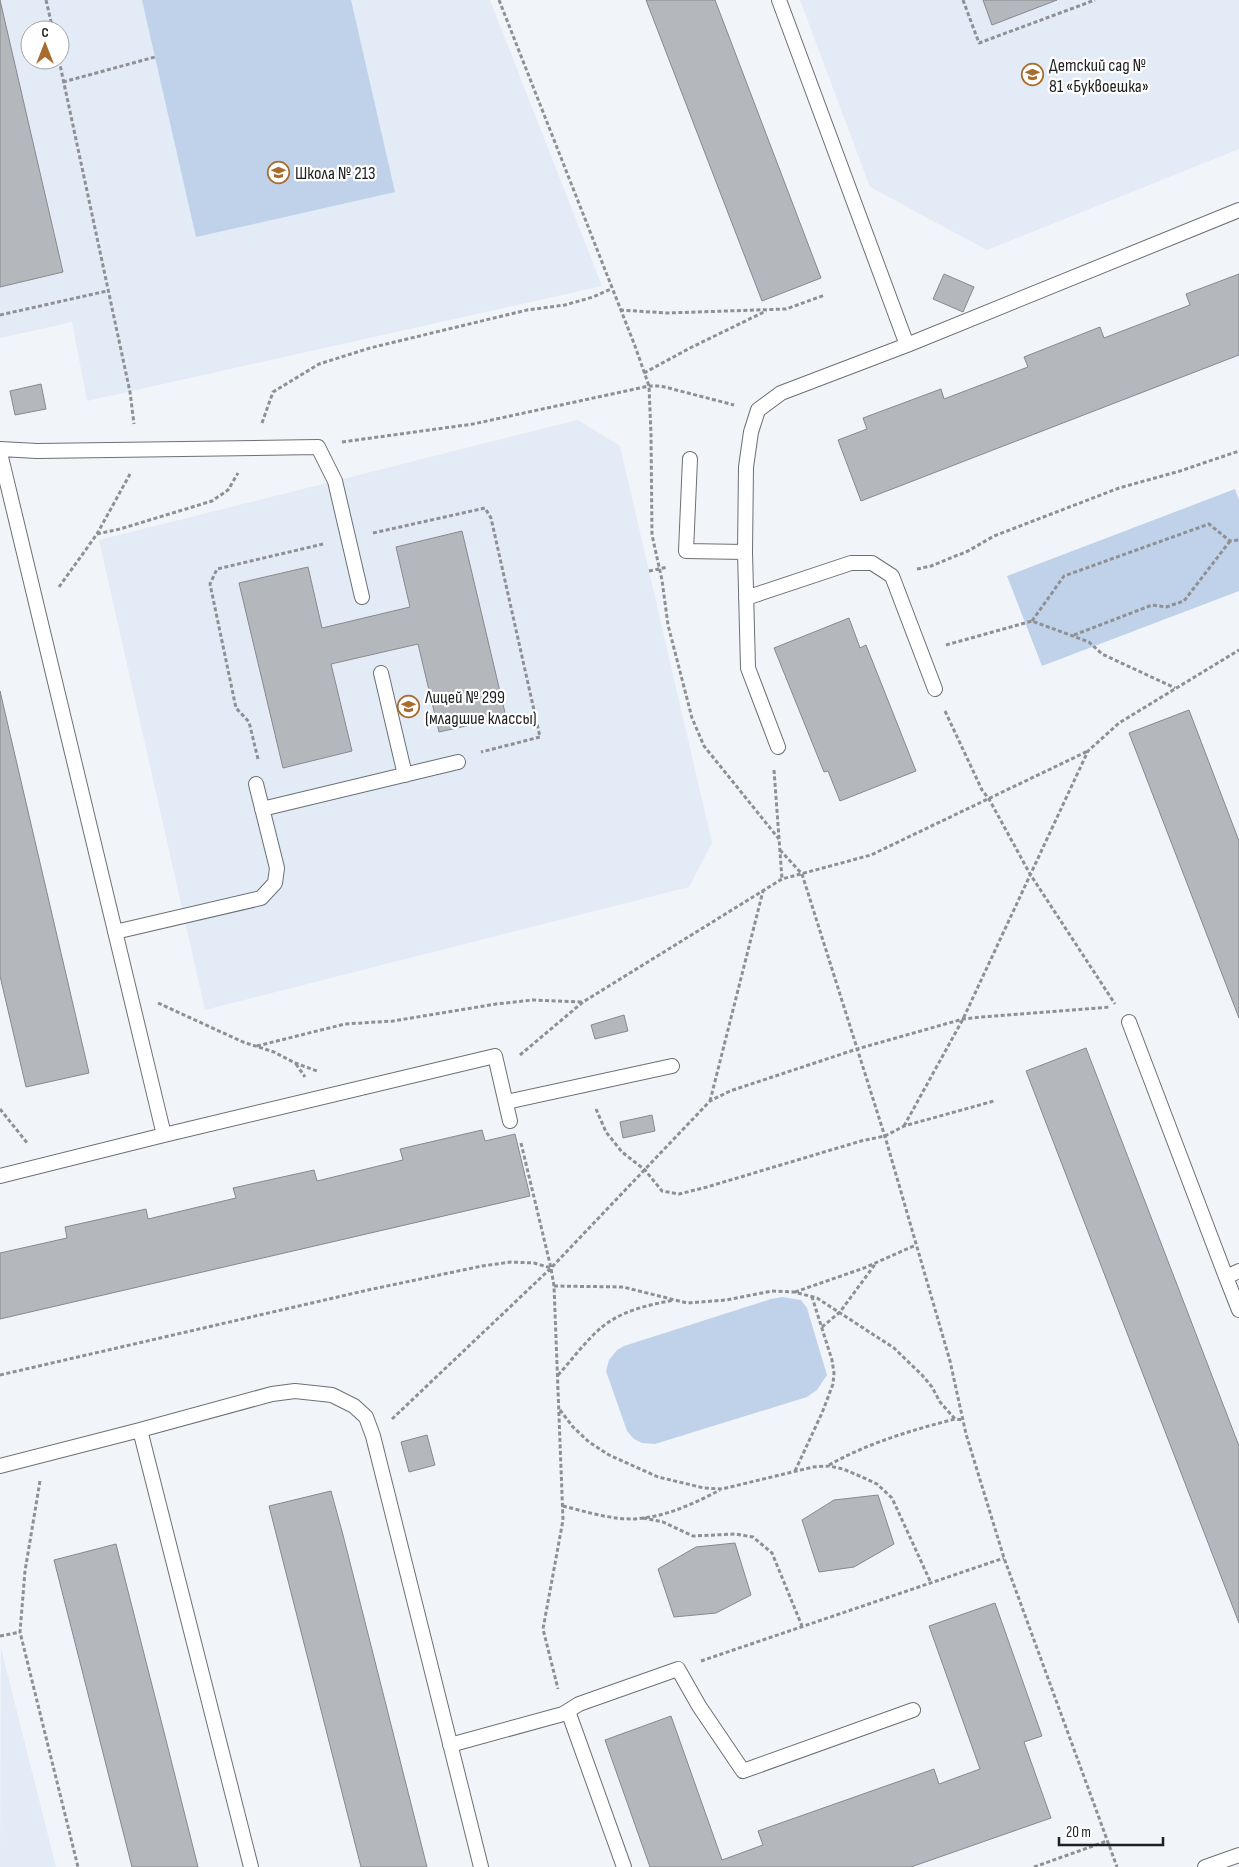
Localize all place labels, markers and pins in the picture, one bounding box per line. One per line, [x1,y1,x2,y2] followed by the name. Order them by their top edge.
[1049,55,1149,97] place label: Детский сад № 81 «Буквоешка»
[1021,63,1045,87] school or university icon: Детский сад № 81 «Буквоешка»
[267,161,291,185] school or university icon: Школа № 213
[295,163,375,184] place label: Школа № 213
[424,687,537,729] place label: Лицей № 299 (младшие классы)
[397,695,421,719] school or university icon: Лицей № 299 (младшие классы)

